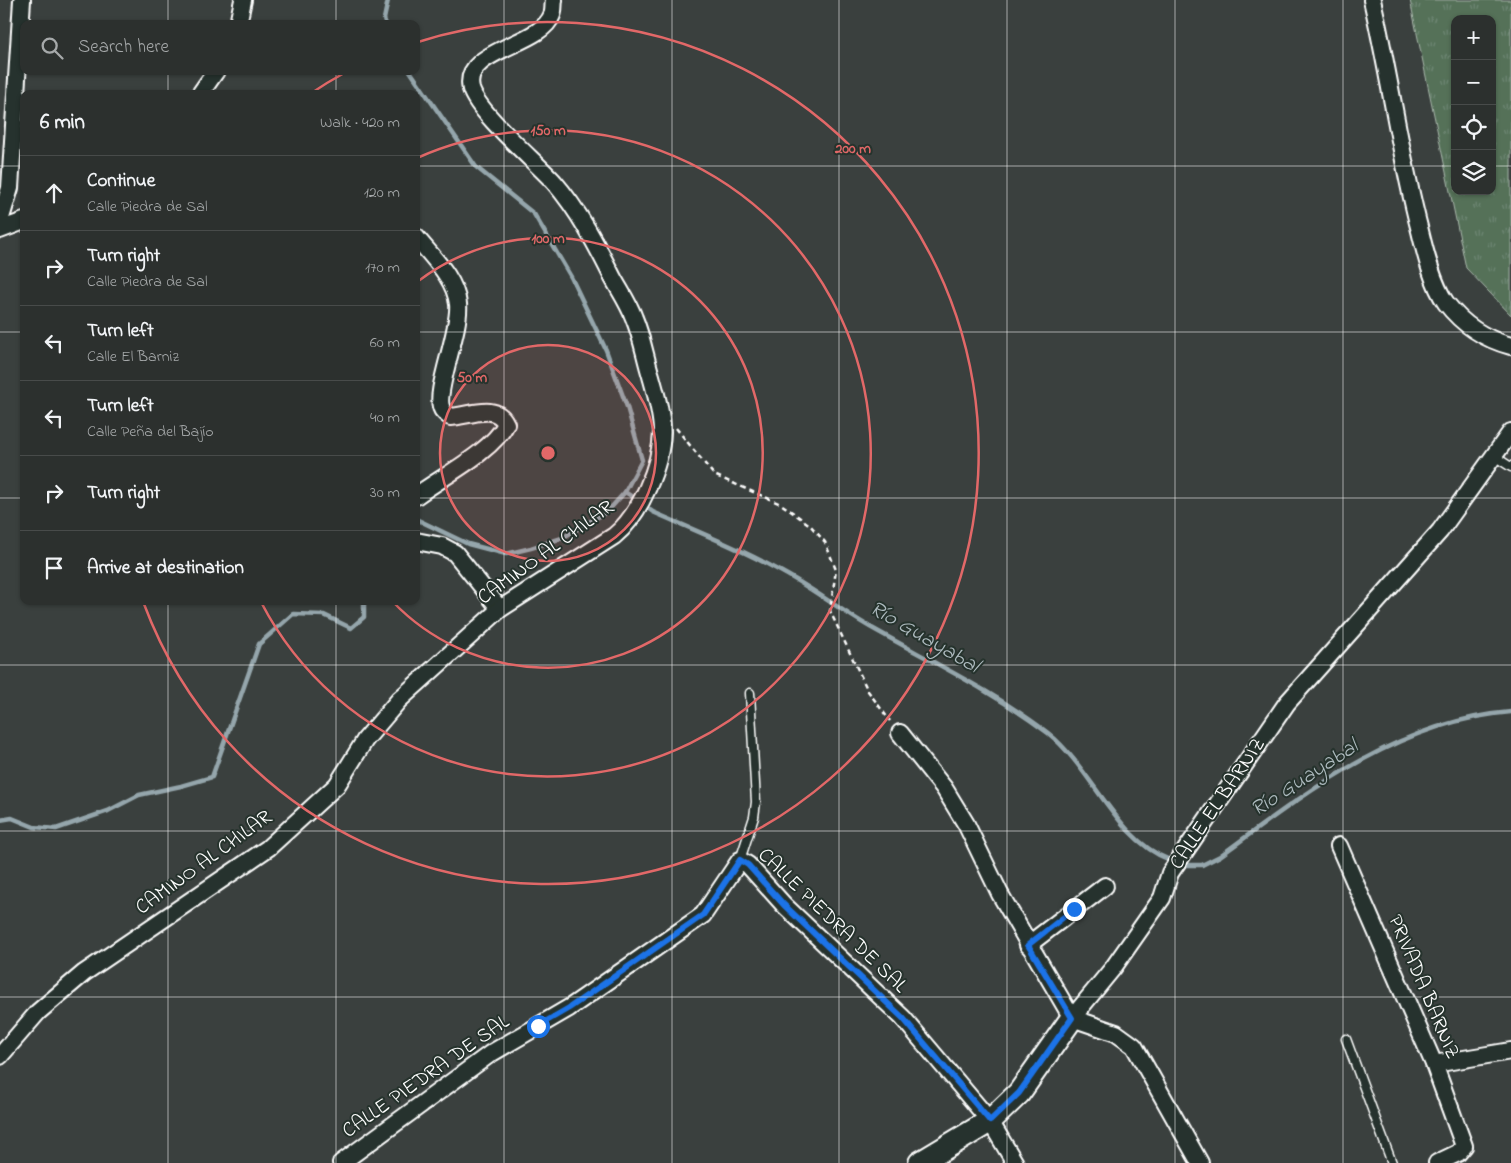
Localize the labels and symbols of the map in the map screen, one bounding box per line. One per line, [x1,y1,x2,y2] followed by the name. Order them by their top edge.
[530,120,566,142] text: 150 m
[834,138,871,160] text: 200 m
[531,228,565,250] text: 100 m
[457,367,488,389] text: 50 m
[539,444,557,462] centre of rings
[472,493,621,613] street label: CAMINO AL CHILAR
[863,594,987,684] water label: Río Guayabal
[1245,731,1367,826] water label: Río Guayabal
[1163,732,1273,876] street label: CALLE EL BARNIZ
[130,803,279,923] street label: CAMINO AL CHILAR
[750,841,914,1001] street label: CALLE PIEDRA DE SAL
[1063,898,1086,921] route end
[1379,910,1467,1064] street label: PRIVADA BARNIZ
[336,1008,516,1146] street label: CALLE PIEDRA DE SAL
[527,1015,550,1038] route start

